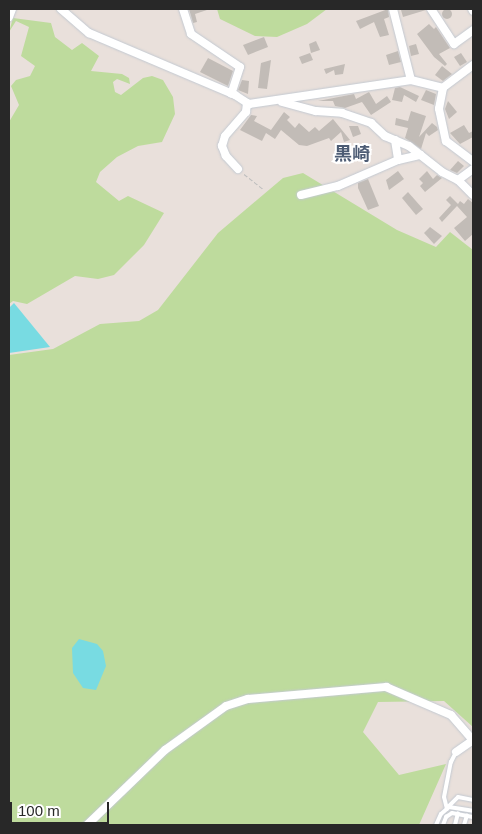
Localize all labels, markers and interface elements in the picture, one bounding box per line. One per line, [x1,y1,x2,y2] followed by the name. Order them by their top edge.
[334,143,370,165] district label: 黒崎
[12,792,111,824] scale bar
[18,802,60,819] text: 100 m

